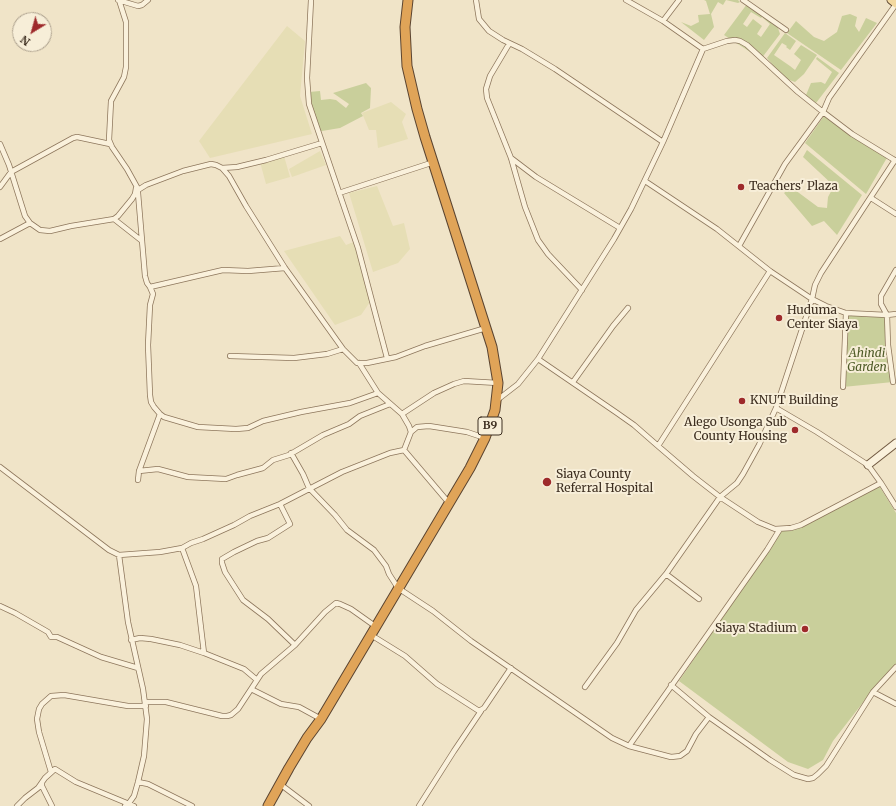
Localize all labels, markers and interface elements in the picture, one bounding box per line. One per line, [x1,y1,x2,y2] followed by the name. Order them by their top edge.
[12,12,52,52] north arrow
[18,33,33,49] text: N
[749,180,838,194] place label: Teachers' Plaza
[736,182,746,192] marker: Teachers' Plaza
[787,304,858,332] place label: Huduma Center Siaya
[774,313,784,323] marker: Huduma Center Siaya
[847,347,887,375] park label: Ahindi Garden
[750,394,838,408] place label: KNUT Building
[737,396,747,406] marker: KNUT Building
[684,416,787,444] place label: Alego Usonga Sub County Housing
[478,417,502,435] road number: B9
[790,425,800,435] marker: Alego Usonga Sub County Housing
[556,468,653,496] place label: Siaya County Referral Hospital
[541,476,553,488] marker: Siaya County Referral Hospital
[715,622,797,636] place label: Siaya Stadium
[800,624,810,634] marker: Siaya Stadium

